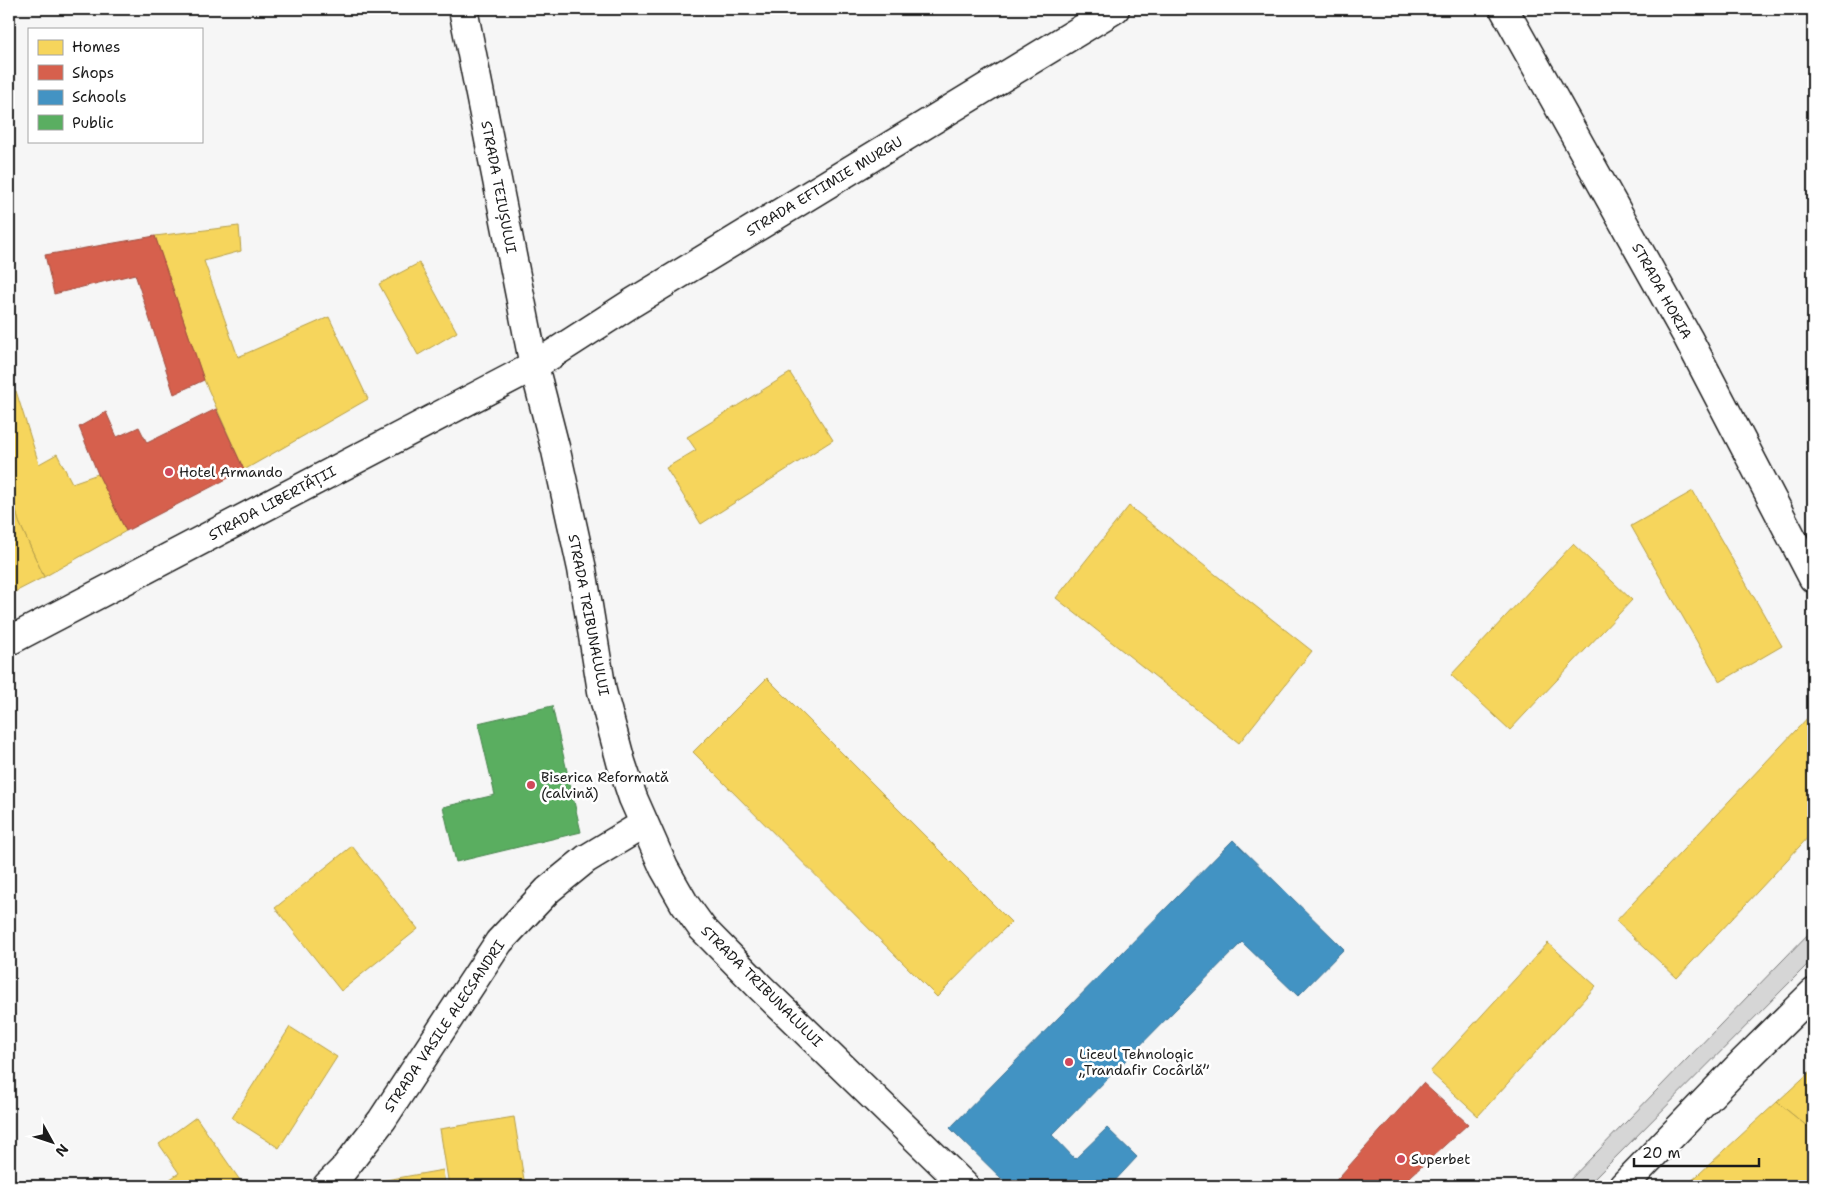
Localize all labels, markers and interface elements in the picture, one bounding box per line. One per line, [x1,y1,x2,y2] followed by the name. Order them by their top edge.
[28,28,202,142] legend
[72,37,120,57] text: Homes
[72,63,114,83] text: Shops
[72,87,127,107] text: Schools
[72,113,114,133] text: Public
[476,119,521,255] street label: STRADA TEIUȘULUI
[743,132,905,240] street label: STRADA EFTIMIE MURGU
[1628,240,1696,342] street label: STRADA HORIA
[205,462,340,545] street label: STRADA LIBERTĂȚII
[179,463,283,481] place label: Hotel Armando
[163,466,175,478] marker: Hotel Armando
[564,533,614,698] street label: STRADA TRIBUNALULUI
[541,768,669,802] place label: Biserica Reformată (calvină)
[525,779,537,791] marker: Biserica Reformată (calvină)
[698,922,827,1051] street label: STRADA TRIBUNALULUI
[380,936,509,1115] street label: STRADA VASILE ALECSANDRI
[1078,1045,1209,1079] place label: Liceul Tehnologic „Trandafir Cocârlă”
[1063,1056,1075,1068] marker: Liceul Tehnologic „Trandafir Cocârlă”
[28,1118,78,1168] north arrow
[1634,1135,1760,1167] scale bar
[51,1140,72,1160] text: N
[1642,1143,1681,1163] text: 20 m
[1411,1150,1470,1168] place label: Superbet
[1395,1153,1407,1165] marker: Superbet

